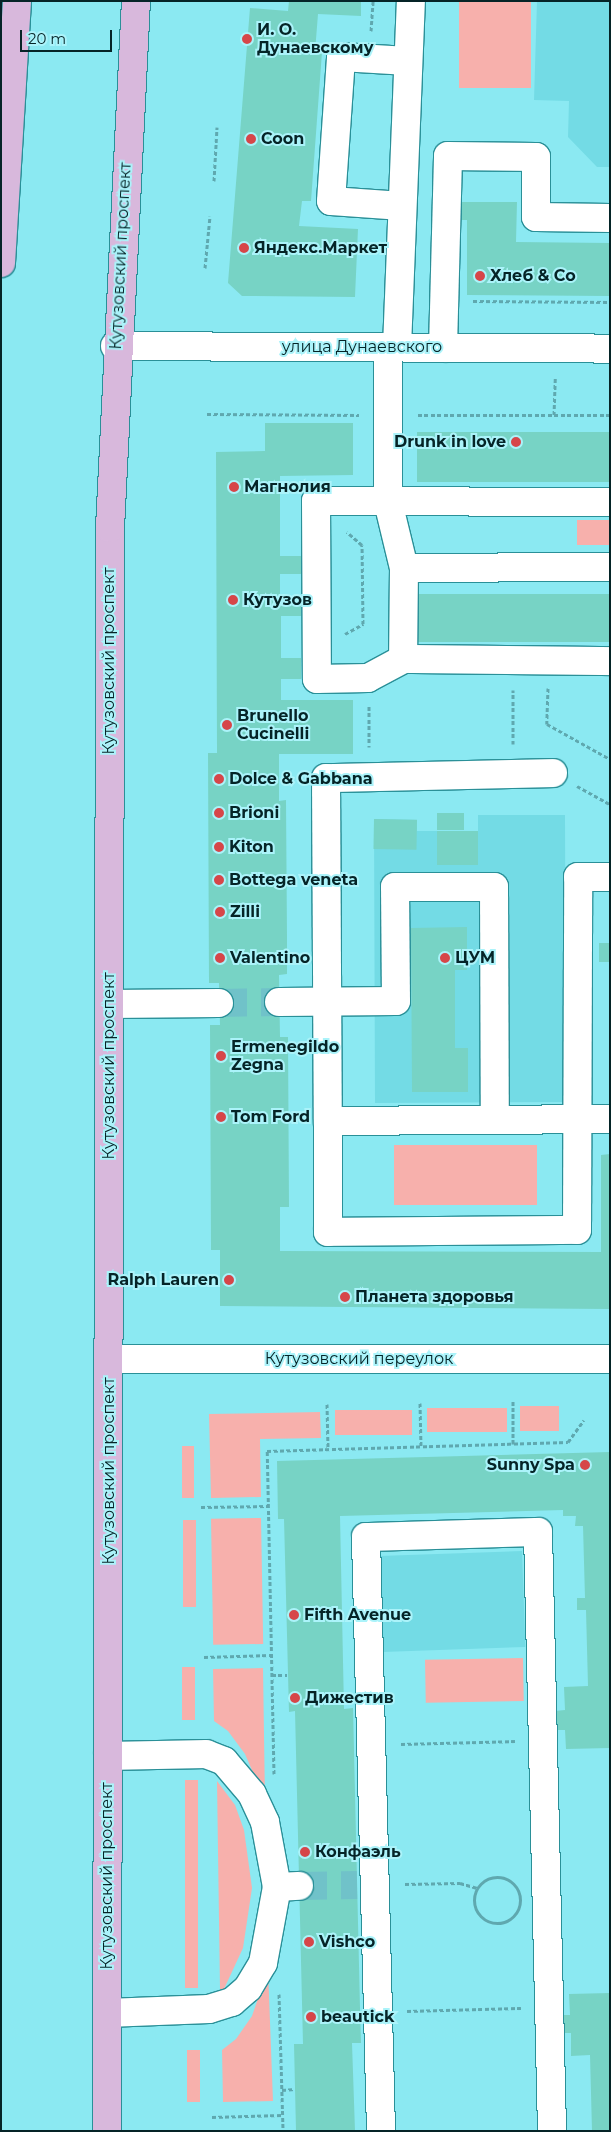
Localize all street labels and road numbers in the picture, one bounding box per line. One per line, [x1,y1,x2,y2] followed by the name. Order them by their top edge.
[107,162,135,350] street label: Кутузовский проспект
[282,337,442,357] street label: улица Дунаевского
[99,567,119,755] street label: Кутузовский проспект
[99,972,119,1160] street label: Кутузовский проспект
[265,1349,453,1369] street label: Кутузовский переулок
[99,1377,119,1565] street label: Кутузовский проспект
[97,1782,117,1970] street label: Кутузовский проспект

